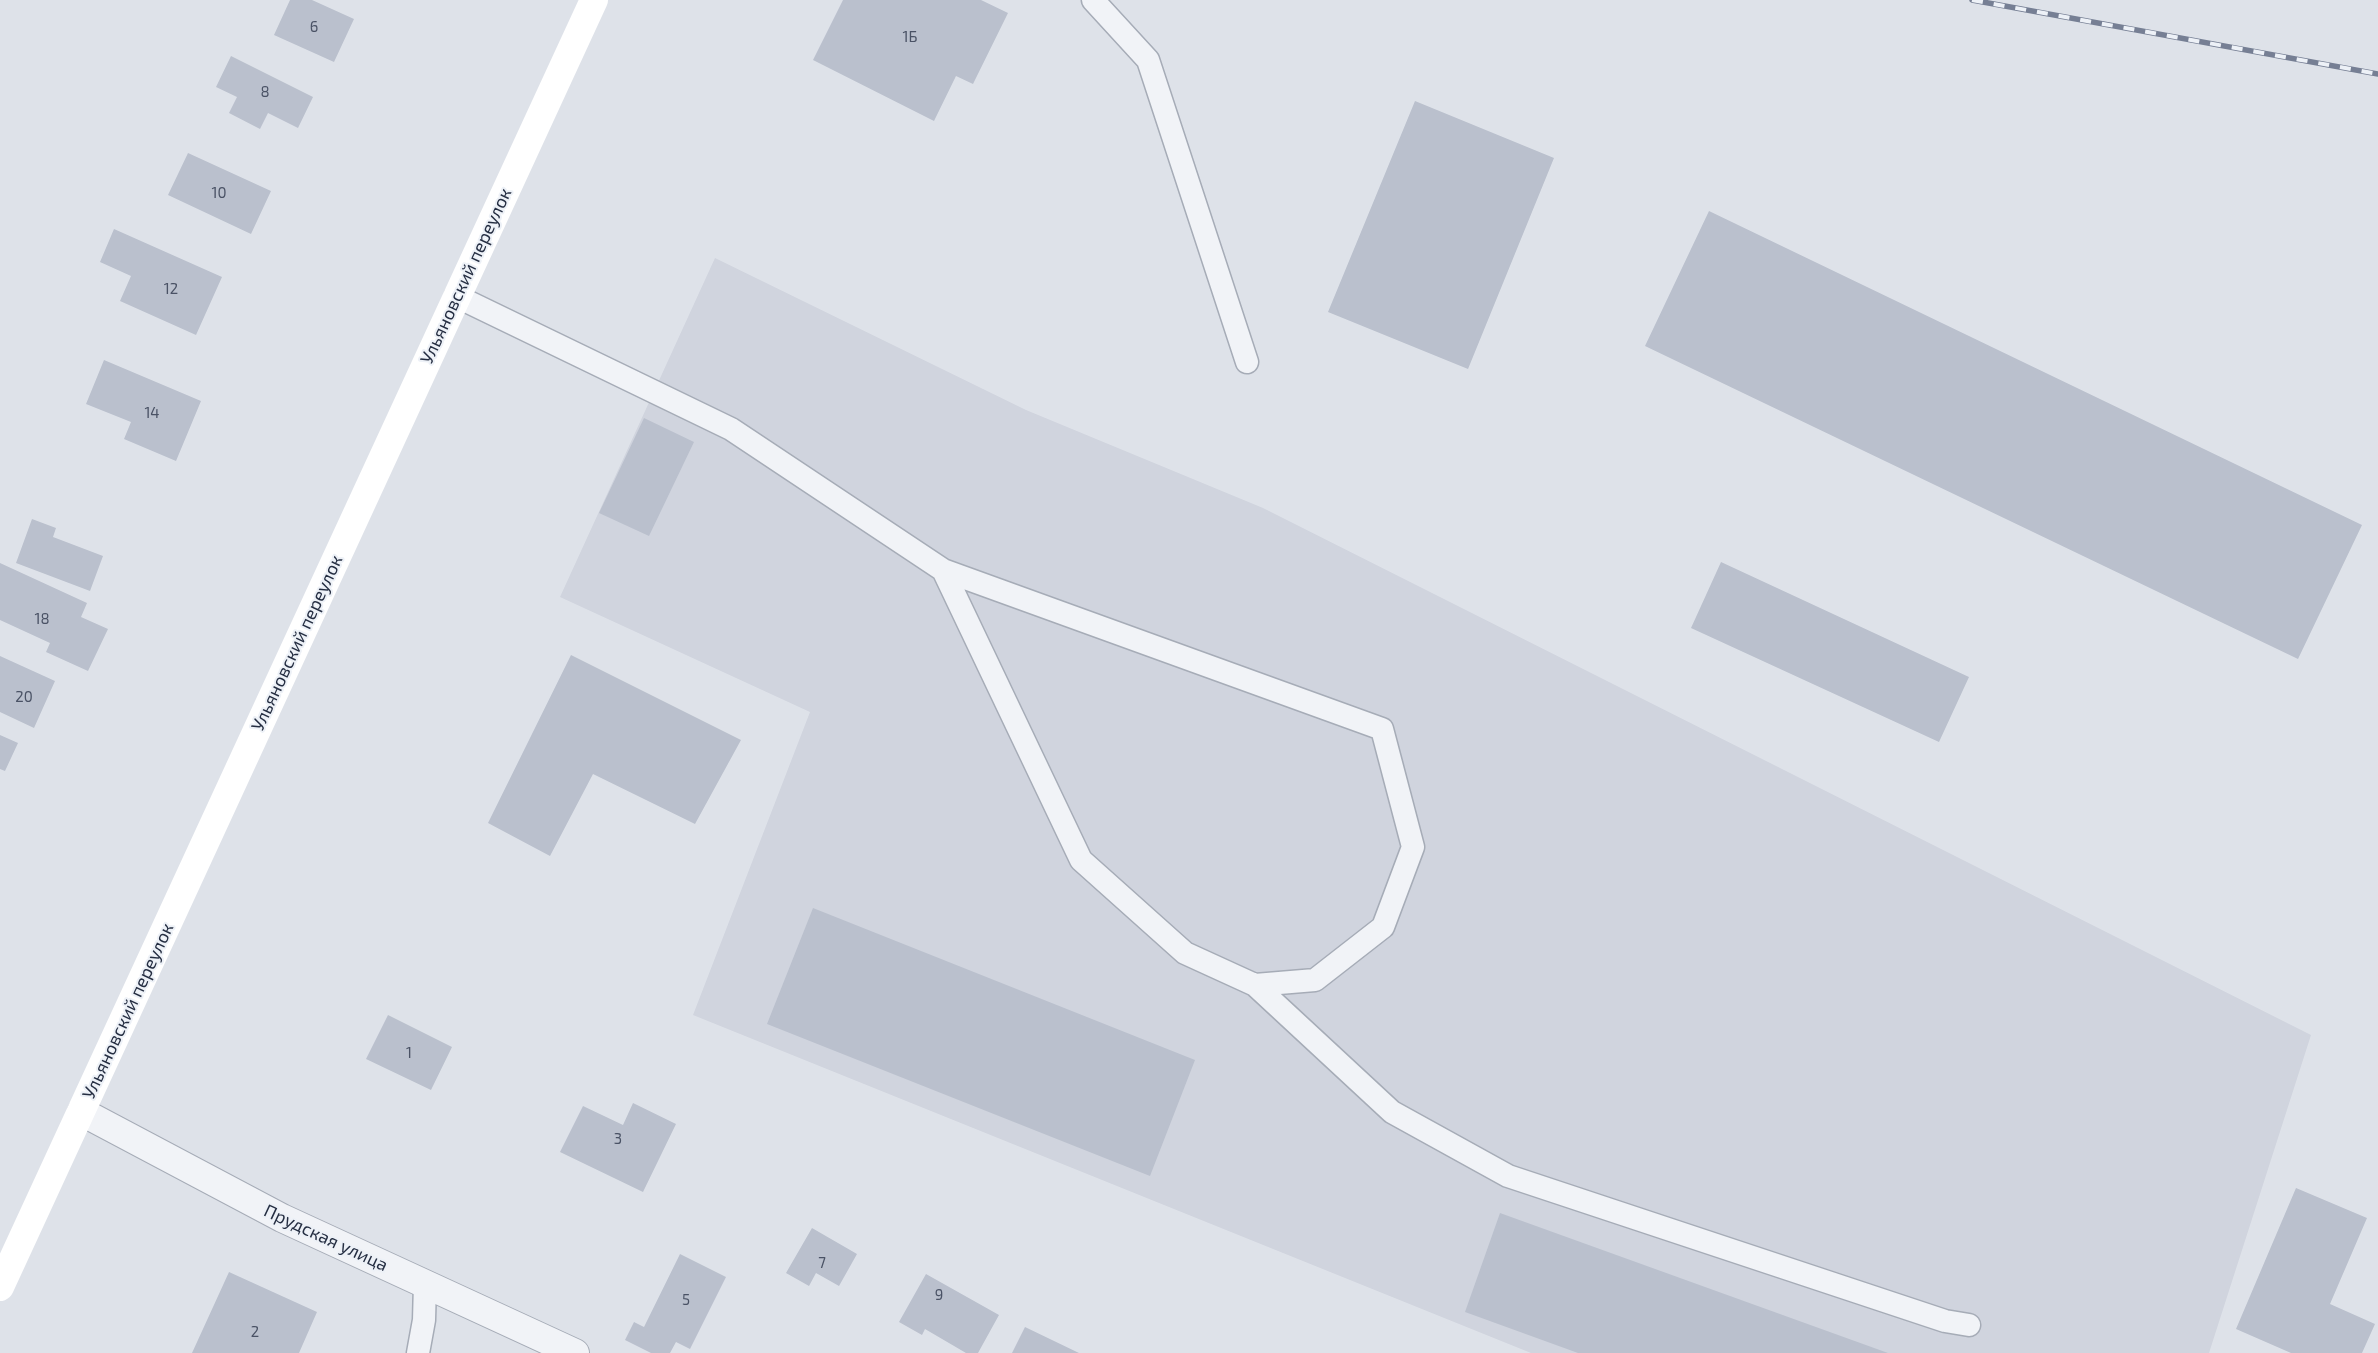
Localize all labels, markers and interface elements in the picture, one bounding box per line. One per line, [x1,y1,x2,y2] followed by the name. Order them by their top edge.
[310,18,318,36] house number: 6
[903,28,917,46] house number: 1Б
[260,83,270,101] house number: 8
[211,184,227,202] house number: 10
[416,185,516,367] street label: Ульяновский переулок
[164,280,178,298] house number: 12
[144,404,160,422] house number: 14
[247,552,347,734] street label: Ульяновский переулок
[34,610,50,628] house number: 18
[15,688,33,706] house number: 20
[78,920,178,1102] street label: Ульяновский переулок
[406,1044,412,1062] house number: 1
[614,1130,622,1148] house number: 3
[261,1200,391,1276] street label: Прудская улица
[818,1254,826,1272] house number: 7
[935,1286,943,1304] house number: 9
[682,1291,690,1309] house number: 5
[251,1323,259,1341] house number: 2

